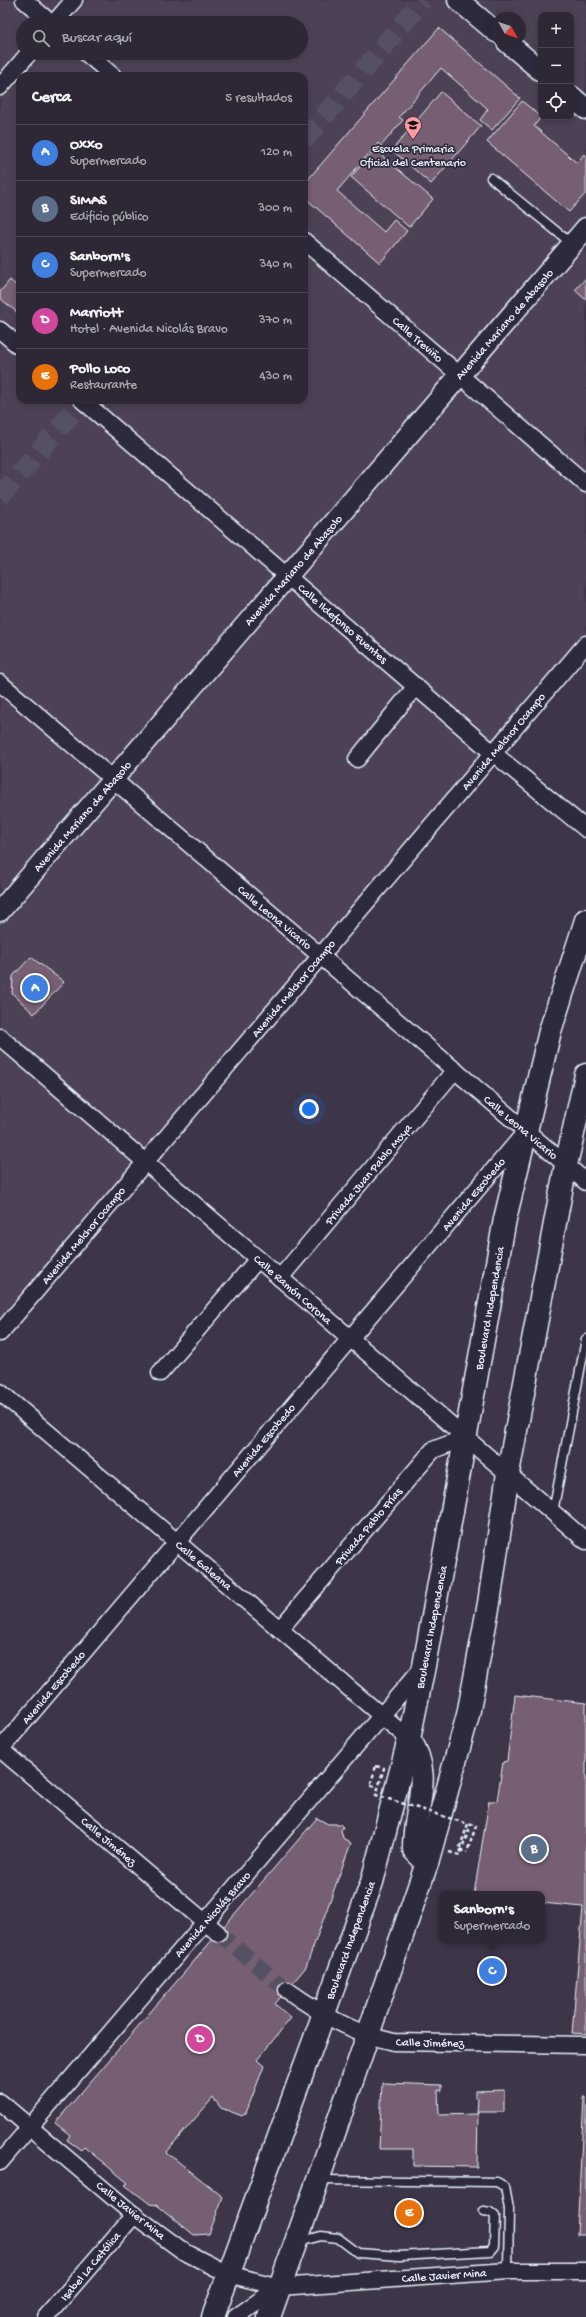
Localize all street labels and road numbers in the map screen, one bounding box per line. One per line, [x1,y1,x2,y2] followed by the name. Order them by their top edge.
[454,267,557,384] street label: Avenida Mariano de Abasolo
[389,315,445,366] street label: Calle Treviño
[243,513,346,630] street label: Avenida Mariano de Abasolo
[294,582,390,668] street label: Calle Ildefonso Fuentes
[460,691,549,794] street label: Avenida Melchor Ocampo
[32,759,135,876] street label: Avenida Mariano de Abasolo
[234,883,314,954] street label: Calle Leona Vicario
[250,938,339,1041] street label: Avenida Melchor Ocampo
[480,1093,560,1164] street label: Calle Leona Vicario
[323,1122,416,1229] street label: Privada Juan Pablo Moya
[440,1156,509,1235] street label: Avenida Escobedo
[40,1185,129,1288] street label: Avenida Melchor Ocampo
[473,1245,509,1372] street label: Boulevard Independencia
[250,1253,334,1329] street label: Calle Ramón Corona
[230,1402,299,1481] street label: Avenida Escobedo
[332,1485,407,1570] street label: Privada Pablo Frías
[172,1539,234,1594] street label: Calle Galeana
[414,1564,452,1691] street label: Boulevard Independencia
[20,1649,89,1728] street label: Avenida Escobedo
[77,1815,139,1870] street label: Calle Jiménez
[172,1869,255,1961] street label: Avenida Nicolás Bravo
[324,1879,380,2003] street label: Boulevard Independencia
[396,2036,465,2052] street label: Calle Jiménez
[92,2179,167,2244] street label: Calle Javier Mina
[58,2230,125,2305] street label: Isabel La Católica
[401,2267,487,2287] street label: Calle Javier Mina

